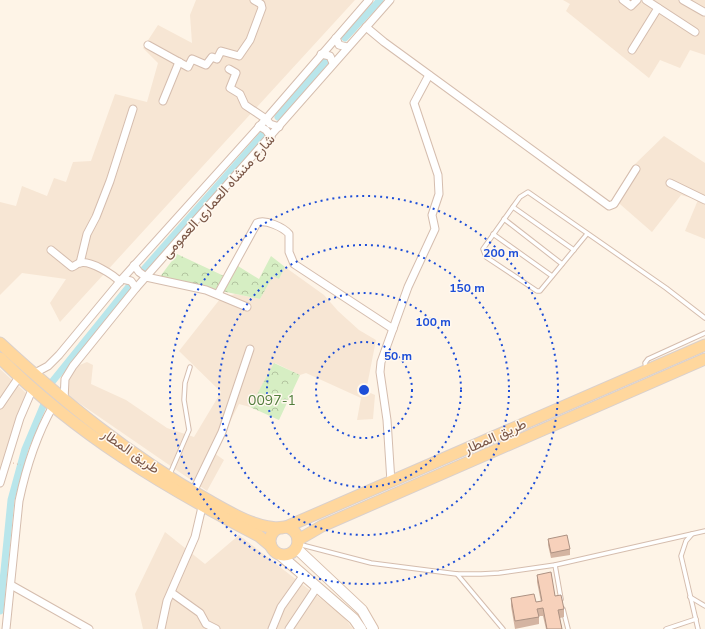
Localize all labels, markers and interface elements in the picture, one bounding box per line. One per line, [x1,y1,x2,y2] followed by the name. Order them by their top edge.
[157,130,280,263] street label: شارع منشاه العمارى العمومى
[483,245,519,261] text: 200 m
[449,280,485,296] text: 150 m
[415,314,451,330] text: 100 m
[384,348,412,364] text: 50 m
[357,383,371,397] centre of rings
[248,391,296,410] park label: 0097-1
[460,414,529,459] street label: طريق المطار
[97,424,163,478] street label: طريق المطار

